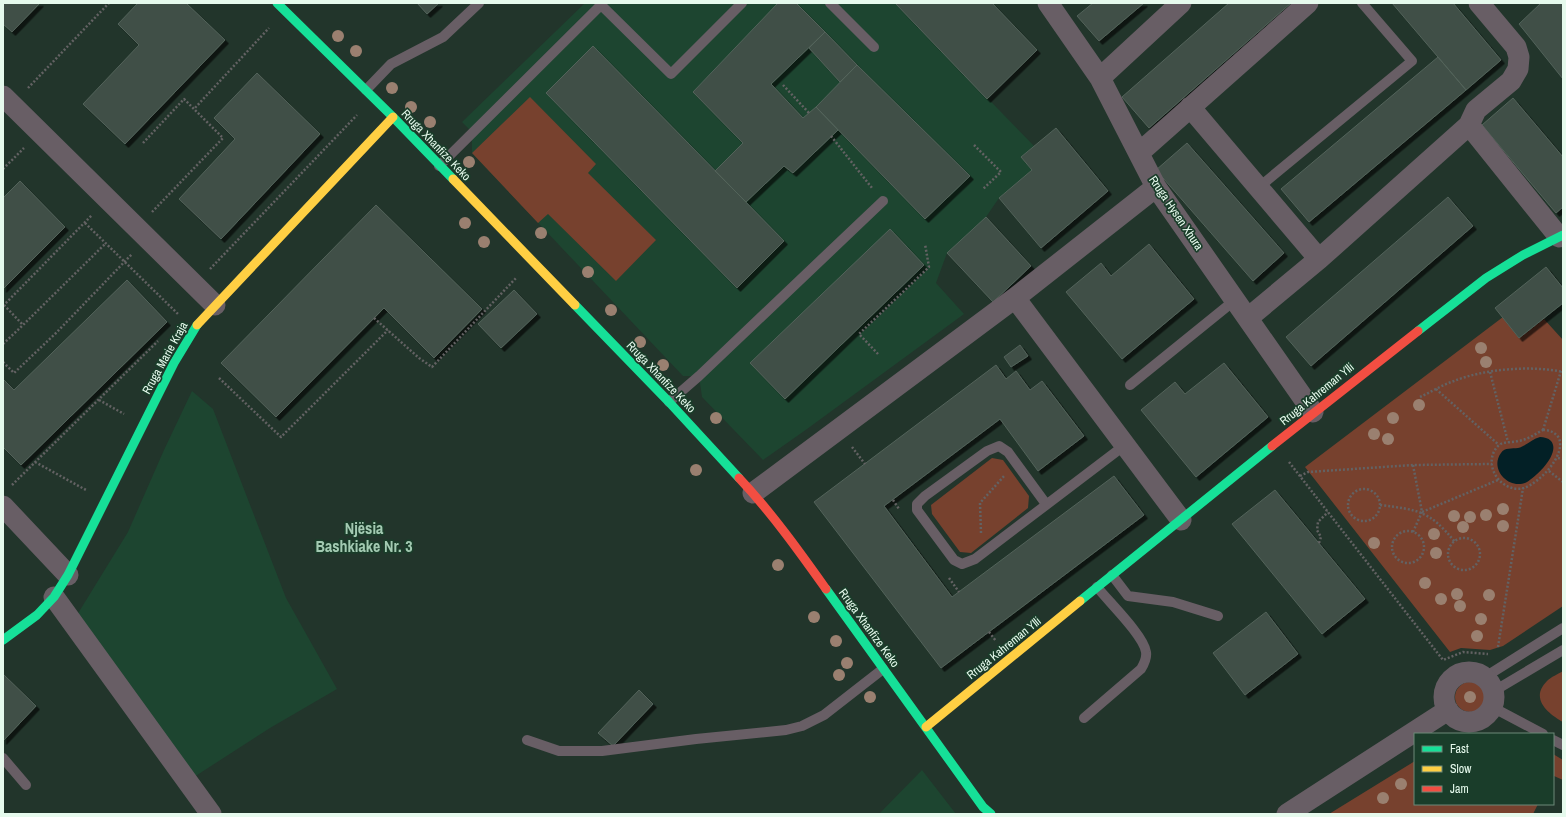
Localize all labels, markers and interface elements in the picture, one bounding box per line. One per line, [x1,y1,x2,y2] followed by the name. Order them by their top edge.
[398,106,474,184] street label: Rruga Xhanfize Keko
[1145,173,1207,254] street label: Rruga Hysen Xhura
[139,319,192,397] street label: Rruga Marie Kraja
[623,338,699,416] street label: Rruga Xhanfize Keko
[1277,359,1357,429] street label: Rruga Kahreman Ylli
[315,517,413,557] district label: Njësia Bashkiake Nr. 3
[835,585,903,671] street label: Rruga Xhanfize Keko
[964,613,1044,683] street label: Rruga Kahreman Ylli
[1414,733,1554,805] legend
[1450,741,1469,757] text: Fast
[1450,761,1472,777] text: Slow
[1450,781,1469,797] text: Jam

